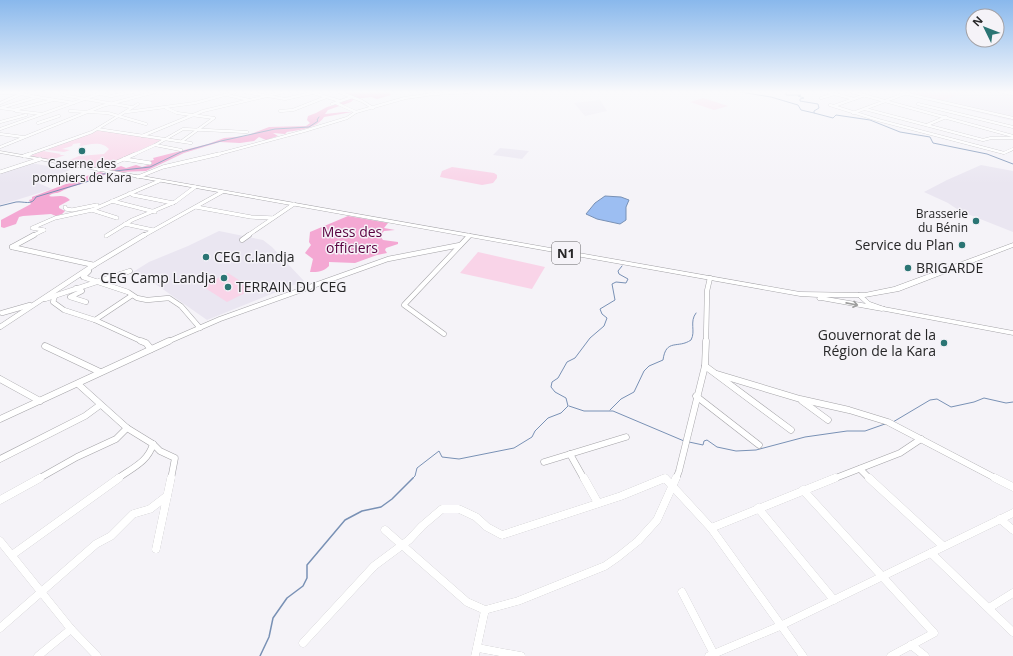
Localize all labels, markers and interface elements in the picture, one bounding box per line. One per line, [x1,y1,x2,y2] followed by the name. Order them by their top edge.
[965,8,1005,48] north arrow
[969,12,986,29] text: N
[77,146,87,156] marker: Caserne des pompiers de Kara
[32,155,132,186] place label: Caserne des pompiers de Kara
[916,205,968,236] place label: Brasserie du Bénin
[971,216,981,226] marker: Brasserie du Bénin
[322,222,383,257] park label: Mess des officiers
[855,235,954,254] place label: Service du Plan
[957,240,967,250] marker: Service du Plan
[552,242,580,264] road number: N1
[214,247,295,266] place label: CEG c.landja
[201,252,211,262] marker: CEG c.landja
[916,258,983,277] place label: BRIGARDE
[903,263,913,273] marker: BRIGARDE
[100,268,216,287] place label: CEG Camp Landja
[219,273,229,283] marker: CEG Camp Landja
[236,277,347,296] place label: TERRAIN DU CEG
[223,282,233,292] marker: TERRAIN DU CEG
[845,301,858,309] one-way arrow
[818,325,936,360] place label: Gouvernorat de la Région de la Kara
[939,338,949,348] marker: Gouvernorat de la Région de la Kara

